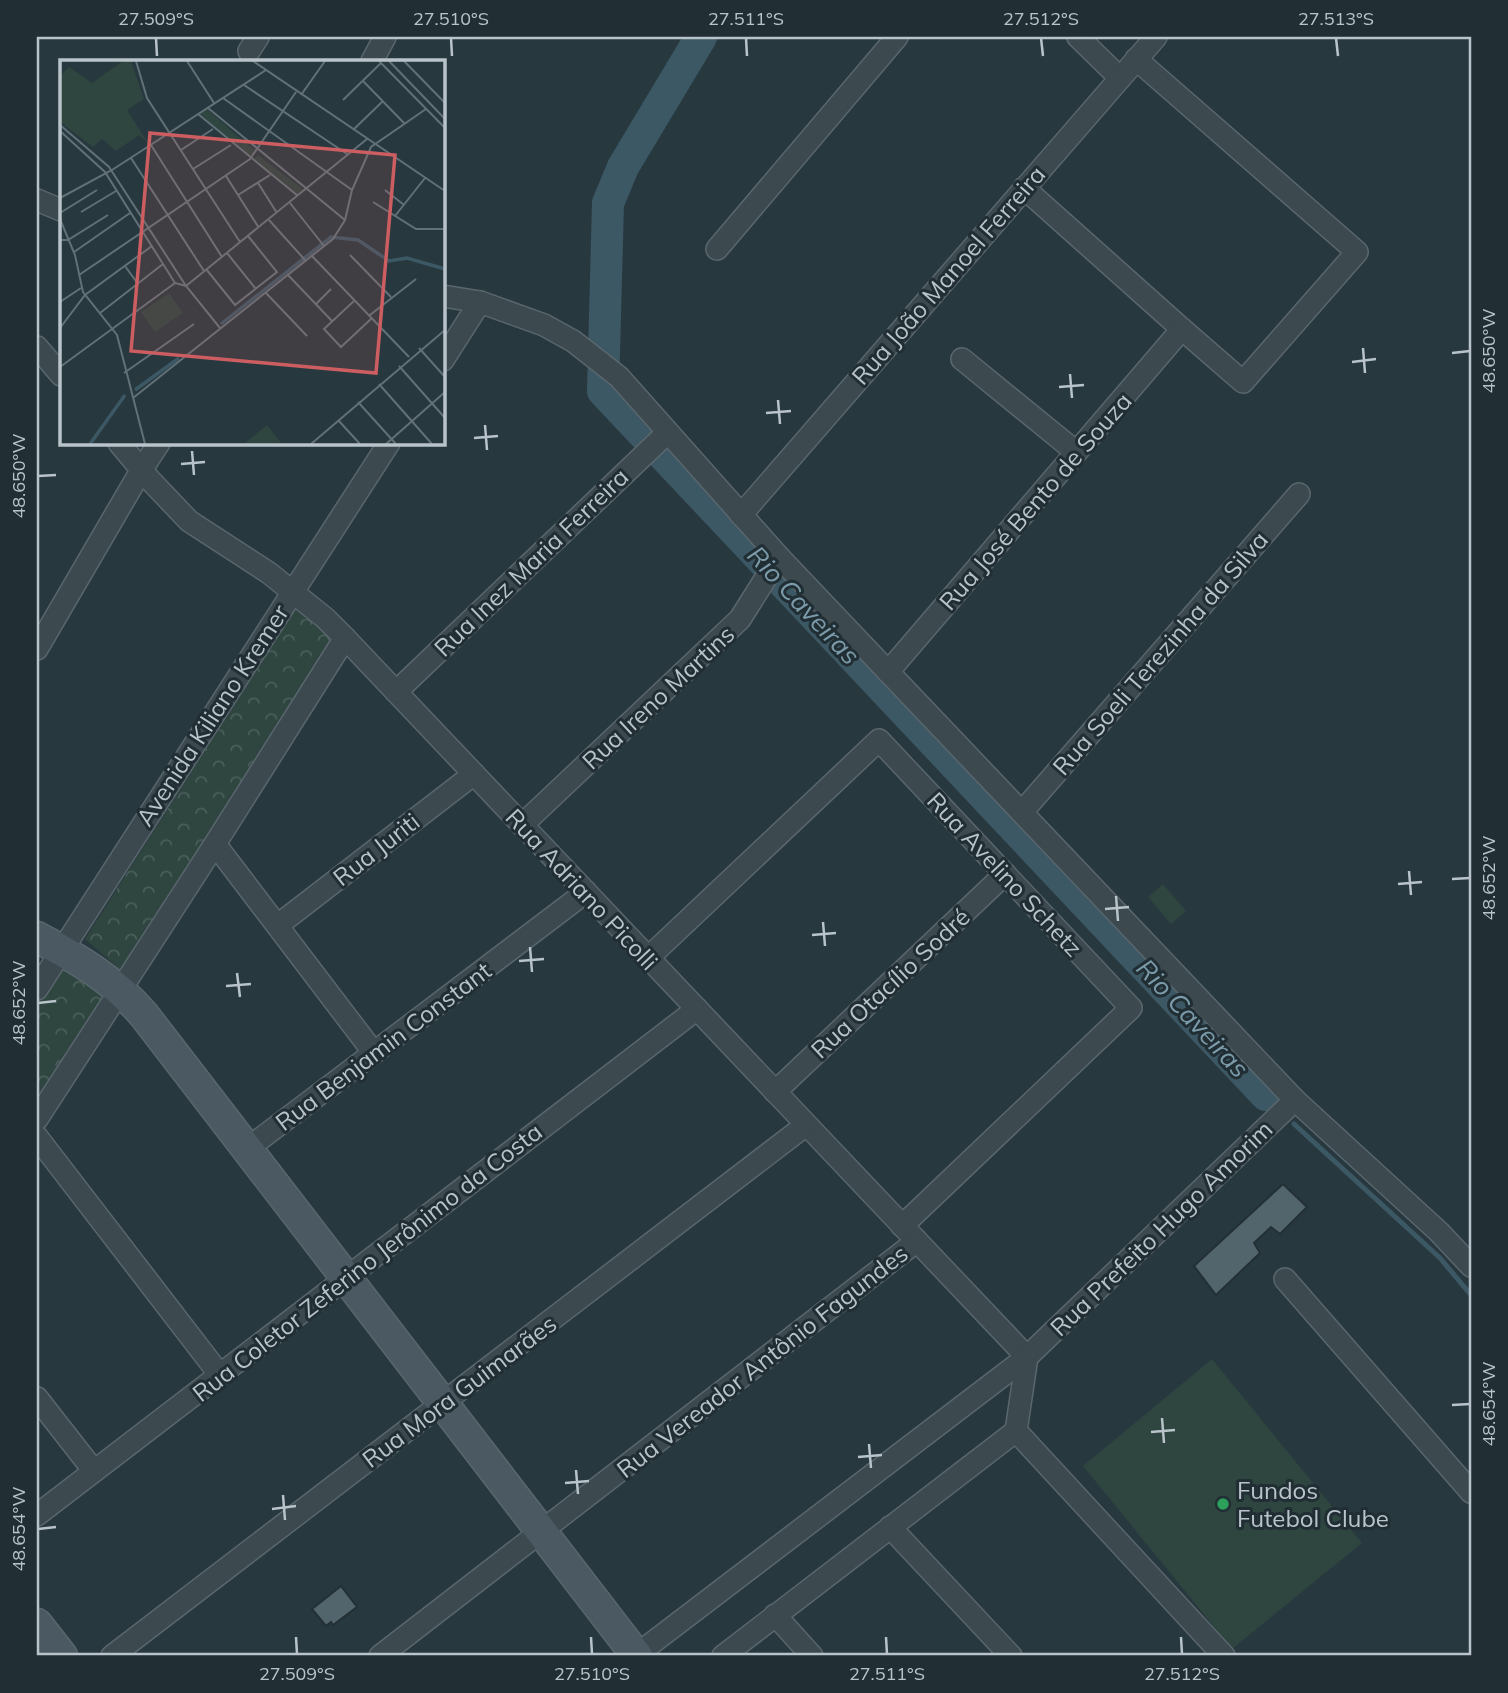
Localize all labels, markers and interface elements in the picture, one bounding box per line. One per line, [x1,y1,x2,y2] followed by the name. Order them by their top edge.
[118,7,194,30] text: 27.509°S
[413,7,489,30] text: 27.510°S
[708,7,784,30] text: 27.511°S
[1003,7,1079,30] text: 27.512°S
[1298,7,1374,30] text: 27.513°S
[60,60,444,444] inset map
[845,159,1051,391] street label: Rua João Manoel Ferreira
[1477,308,1500,394] text: 48.650°W
[932,386,1138,616] street label: Rua José Bento de Souza
[7,433,30,519] text: 48.650°W
[428,461,634,663] street label: Rua Inez Maria Ferreira
[1046,525,1274,781] street label: Rua Soeli Terezinha da Silva
[741,539,867,671] water label: Rio Caveiras
[129,598,295,831] street label: Avenida Kiliano Kremer
[576,619,740,775] street label: Rua Ireno Martins
[921,786,1089,962] street label: Rua Avelino Schetz
[500,802,664,976] street label: Rua Adriano Picolli
[327,806,425,892] street label: Rua Juriti
[1477,835,1500,921] text: 48.652°W
[804,902,976,1064] street label: Rua Otacílio Sodré
[1130,952,1256,1084] water label: Rio Caveiras
[269,955,497,1137] street label: Rua Benjamin Constant
[7,960,30,1046] text: 48.652°W
[1044,1114,1278,1342] street label: Rua Prefeito Hugo Amorim
[186,1116,548,1408] street label: Rua Coletor Zeferino Jerônimo da Costa
[610,1238,914,1484] street label: Rua Vereador Antônio Fagundes
[356,1308,562,1474] street label: Rua Mora Guimarães
[1477,1361,1500,1447] text: 48.654°W
[1237,1475,1389,1533] place label: Fundos Futebol Clube
[7,1486,30,1572] text: 48.654°W
[1215,1496,1231,1512] marker: Fundos Futebol Clube
[259,1662,335,1685] text: 27.509°S
[554,1662,630,1685] text: 27.510°S
[849,1662,925,1685] text: 27.511°S
[1144,1662,1220,1685] text: 27.512°S

